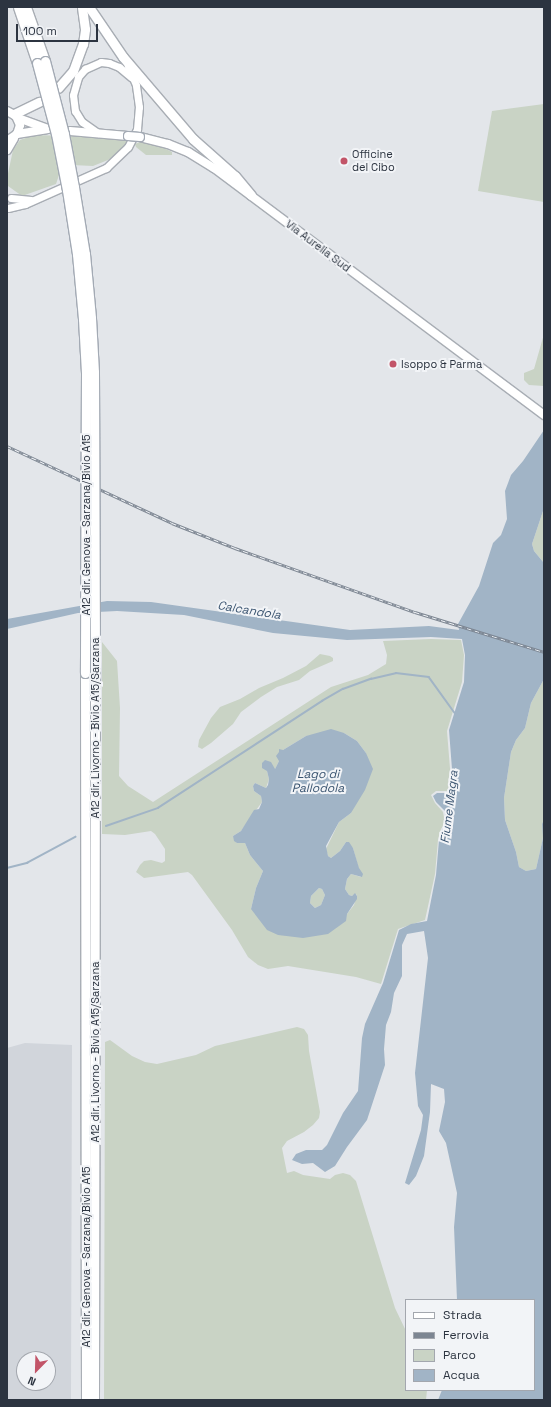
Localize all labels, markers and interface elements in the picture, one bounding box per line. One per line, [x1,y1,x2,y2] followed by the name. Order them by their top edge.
[18,16,100,42] scale bar
[23,23,57,39] text: 100 m
[352,148,395,174] place label: Officine del Cibo
[339,156,349,166] marker: Officine del Cibo
[283,217,353,275] street label: Via Aurelia Sud
[401,357,482,371] place label: Isoppo & Parma
[388,359,398,369] marker: Isoppo & Parma
[79,434,93,616] street label: A12 dir. Genova - Sarzana/Bivio A15
[216,599,282,623] water label: Calcandola
[88,637,102,819] street label: A12 dir. Livorno - Bivio A15/Sarzana
[292,768,344,796] water label: Lago di Pallodola
[438,770,462,844] water label: Fiume Magra
[88,961,102,1143] street label: A12 dir. Livorno - Bivio A15/Sarzana
[79,1166,93,1348] street label: A12 dir. Genova - Sarzana/Bivio A15
[405,1299,535,1391] legend
[443,1307,482,1323] text: Strada
[443,1327,489,1343] text: Ferrovia
[443,1347,476,1363] text: Parco
[16,1351,56,1391] north arrow
[443,1367,480,1383] text: Acqua
[26,1373,38,1389] text: N

